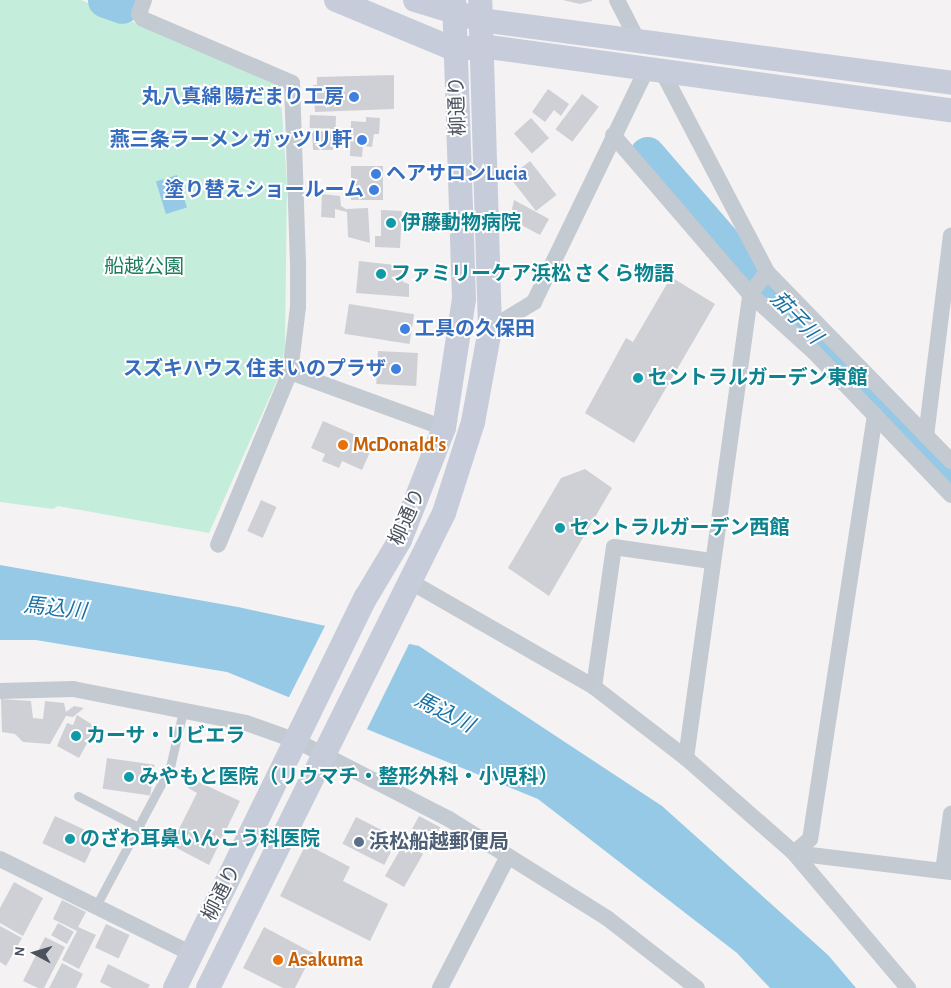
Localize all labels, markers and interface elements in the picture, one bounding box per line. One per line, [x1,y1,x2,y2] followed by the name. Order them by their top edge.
[445,76,471,136] street label: 柳通り
[141,85,344,109] place label: 丸八真綿 陽だまり工房
[348,91,360,103] marker: 丸八真綿 陽だまり工房
[109,128,352,152] place label: 燕三条ラーメン ガッツリ軒
[356,134,368,146] marker: 燕三条ラーメン ガッツリ軒
[386,162,528,186] place label: ヘアサロンLucia
[370,168,382,180] marker: ヘアサロンLucia
[164,178,364,202] place label: 塗り替えショールーム
[368,184,380,196] marker: 塗り替えショールーム
[401,211,521,235] place label: 伊藤動物病院
[385,217,397,229] marker: 伊藤動物病院
[104,255,184,279] park label: 船越公園
[391,262,674,286] place label: ファミリーケア浜松 さくら物語
[375,268,387,280] marker: ファミリーケア浜松 さくら物語
[765,287,827,349] water label: 茄子川
[415,317,535,341] place label: 工具の久保田
[399,323,411,335] marker: 工具の久保田
[123,357,386,381] place label: スズキハウス 住まいのプラザ
[390,363,402,375] marker: スズキハウス 住まいのプラザ
[648,366,868,390] place label: セントラルガーデン東館
[632,372,644,384] marker: セントラルガーデン東館
[353,433,446,457] place label: McDonald's
[337,439,349,451] marker: McDonald's
[385,485,431,549] street label: 柳通り
[570,516,790,540] place label: セントラルガーデン西館
[554,522,566,534] marker: セントラルガーデン西館
[22,593,88,625] water label: 馬込川
[410,687,478,739] water label: 馬込川
[86,724,246,748] place label: カーサ・リビエラ
[70,730,82,742] marker: カーサ・リビエラ
[139,765,559,789] place label: みやもと医院（リウマチ・整形外科・小児科）
[123,771,135,783] marker: みやもと医院（リウマチ・整形外科・小児科）
[80,827,320,851] place label: のざわ耳鼻いんこう科医院
[369,830,509,854] place label: 浜松船越郵便局
[64,833,76,845] marker: のざわ耳鼻いんこう科医院
[353,836,365,848] marker: 浜松船越郵便局
[198,861,246,925] street label: 柳通り
[10,928,60,978] north arrow
[13,946,28,957] text: N
[288,948,363,972] place label: Asakuma
[272,954,284,966] marker: Asakuma

